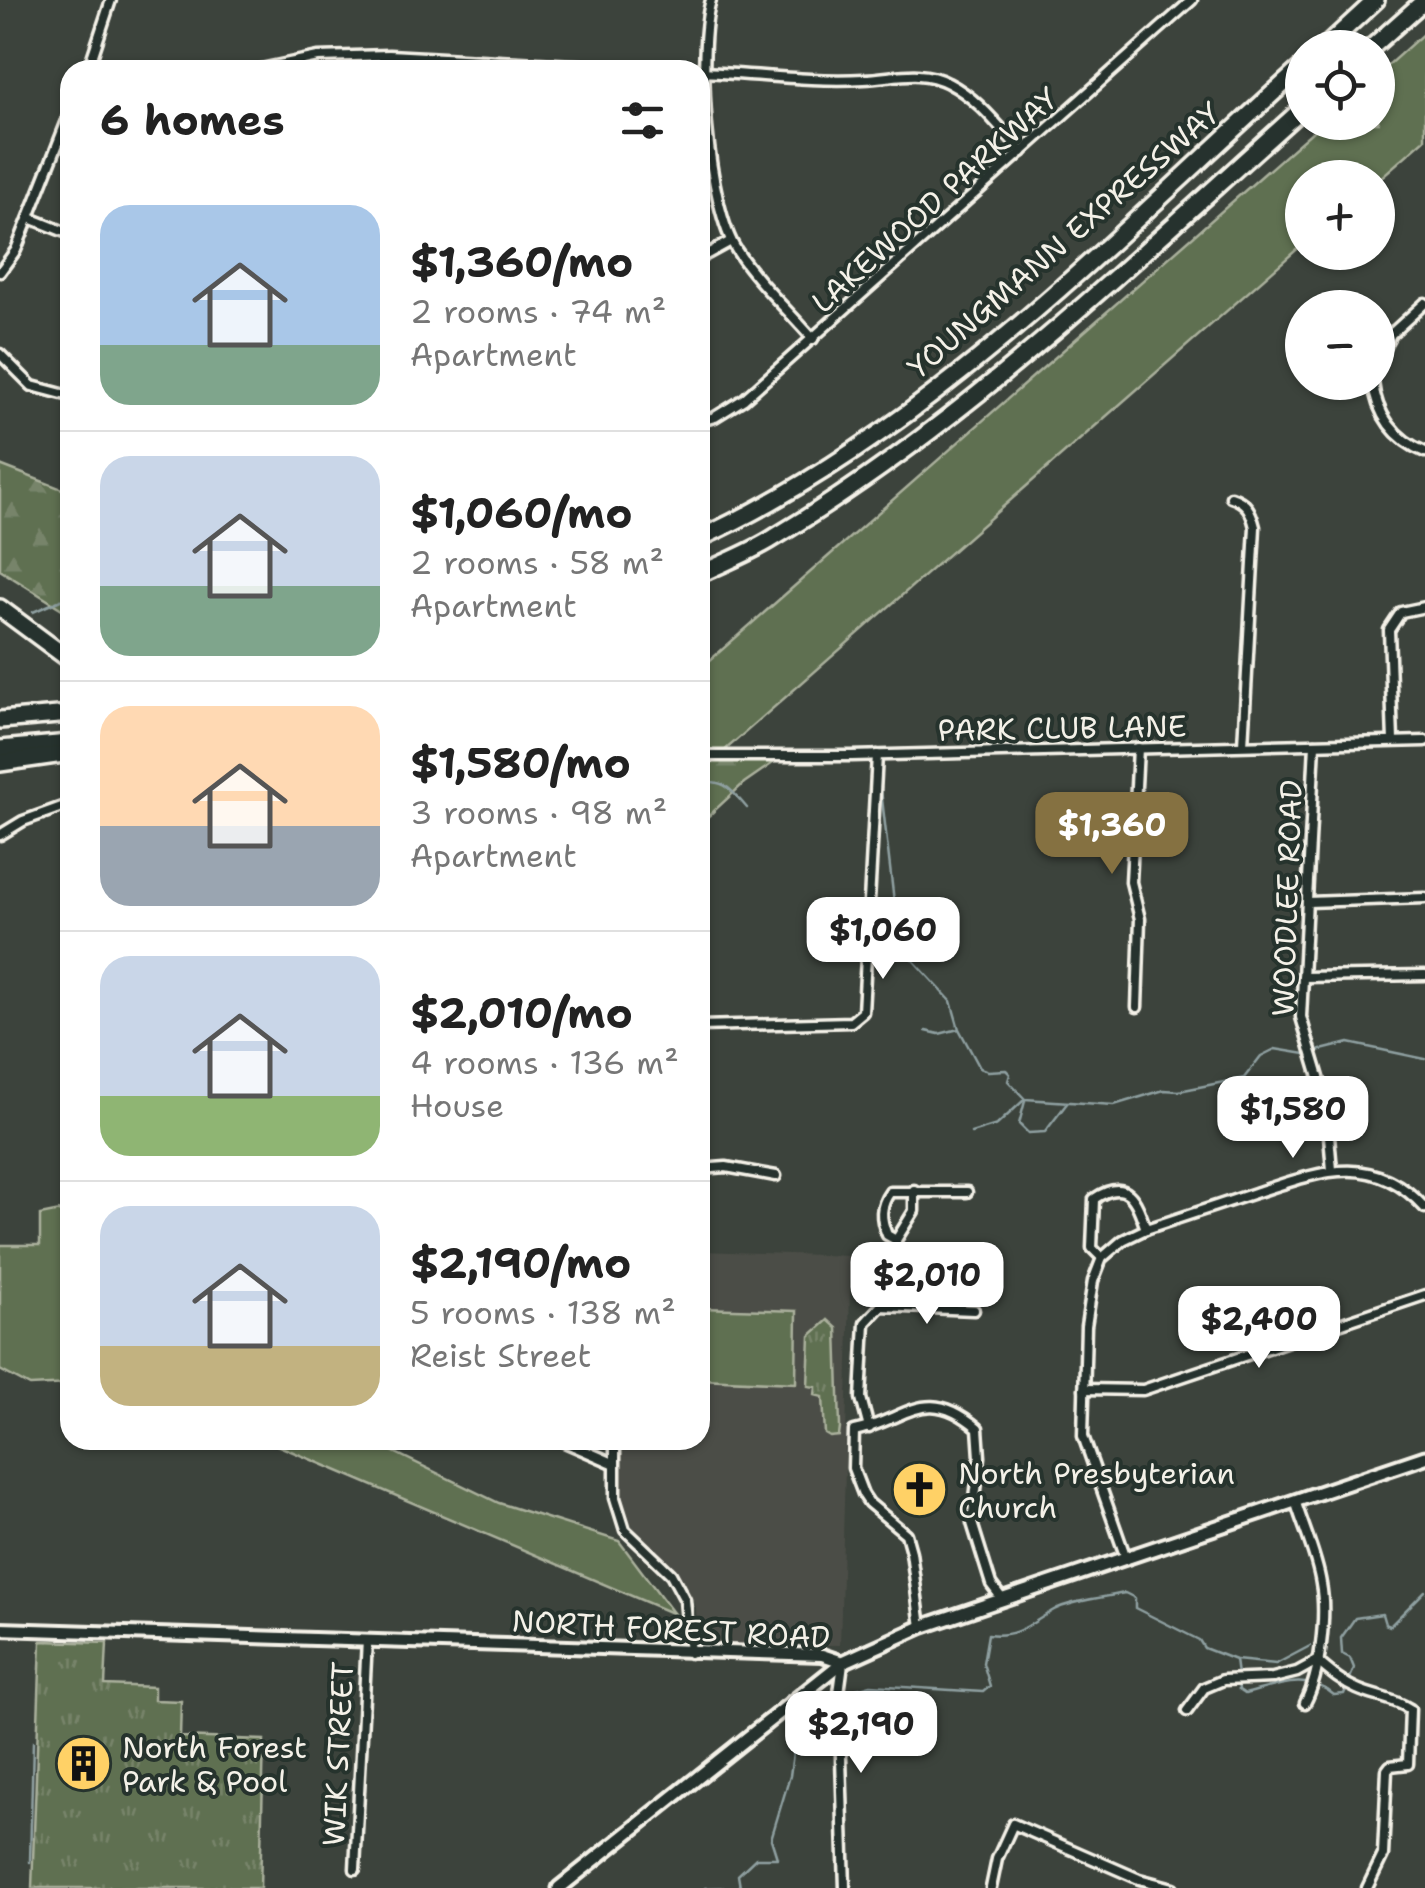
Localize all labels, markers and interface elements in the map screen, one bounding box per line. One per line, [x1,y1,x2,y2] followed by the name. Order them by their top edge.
[1285,30,1395,400] map controls
[1285,30,1395,140] button: locate
[803,78,1067,322] street label: LAKEWOOD PARKWAY
[100,92,285,148] text: 6 homes
[899,92,1229,388] street label: YOUNGMANN EXPRESSWAY
[615,93,670,148] icon: filters
[1285,160,1395,270] button: +
[410,234,633,290] text: $1,360/mo
[180,245,300,365] icon: home
[410,290,666,333] text: 2 rooms · 74 m²
[1285,290,1395,400] button: −
[410,333,577,376] text: Apartment
[410,485,633,541] text: $1,060/mo
[180,496,300,616] icon: home
[410,541,664,584] text: 2 rooms · 58 m²
[410,584,577,627] text: Apartment
[937,705,1187,751] street label: PARK CLUB LANE
[410,735,631,791] text: $1,580/mo
[180,746,300,866] icon: home
[1262,779,1312,1017] street label: WOODLEE ROAD
[410,791,667,834] text: 3 rooms · 98 m²
[1031,792,1193,877] pin: $1,360
[1057,803,1167,846] text: $1,360
[410,834,577,877] text: Apartment
[802,897,964,982] pin: $1,060
[829,908,937,951] text: $1,060
[410,985,633,1041] text: $2,010/mo
[180,996,300,1116] icon: home
[410,1041,679,1084] text: 4 rooms · 136 m²
[1212,1076,1374,1161] pin: $1,580
[410,1084,504,1127] text: House
[1239,1087,1347,1130] text: $1,580
[410,1235,631,1291] text: $2,190/mo
[846,1242,1008,1327] pin: $2,010
[180,1246,300,1366] icon: home
[873,1253,981,1296] text: $2,010
[1178,1286,1340,1371] pin: $2,400
[410,1291,676,1334] text: 5 rooms · 138 m²
[1200,1297,1318,1340] text: $2,400
[410,1334,592,1377] text: Reist Street
[958,1453,1235,1528] place label: North Presbyterian Church
[889,1460,949,1520] church icon: North Presbyterian Church
[511,1600,831,1658] street label: NORTH FOREST ROAD
[313,1661,363,1847] street label: WIK STREET
[780,1691,942,1776] pin: $2,190
[807,1702,915,1745] text: $2,190
[122,1727,307,1802] place label: North Forest Park & Pool
[53,1734,113,1794] building icon: North Forest Park & Pool

